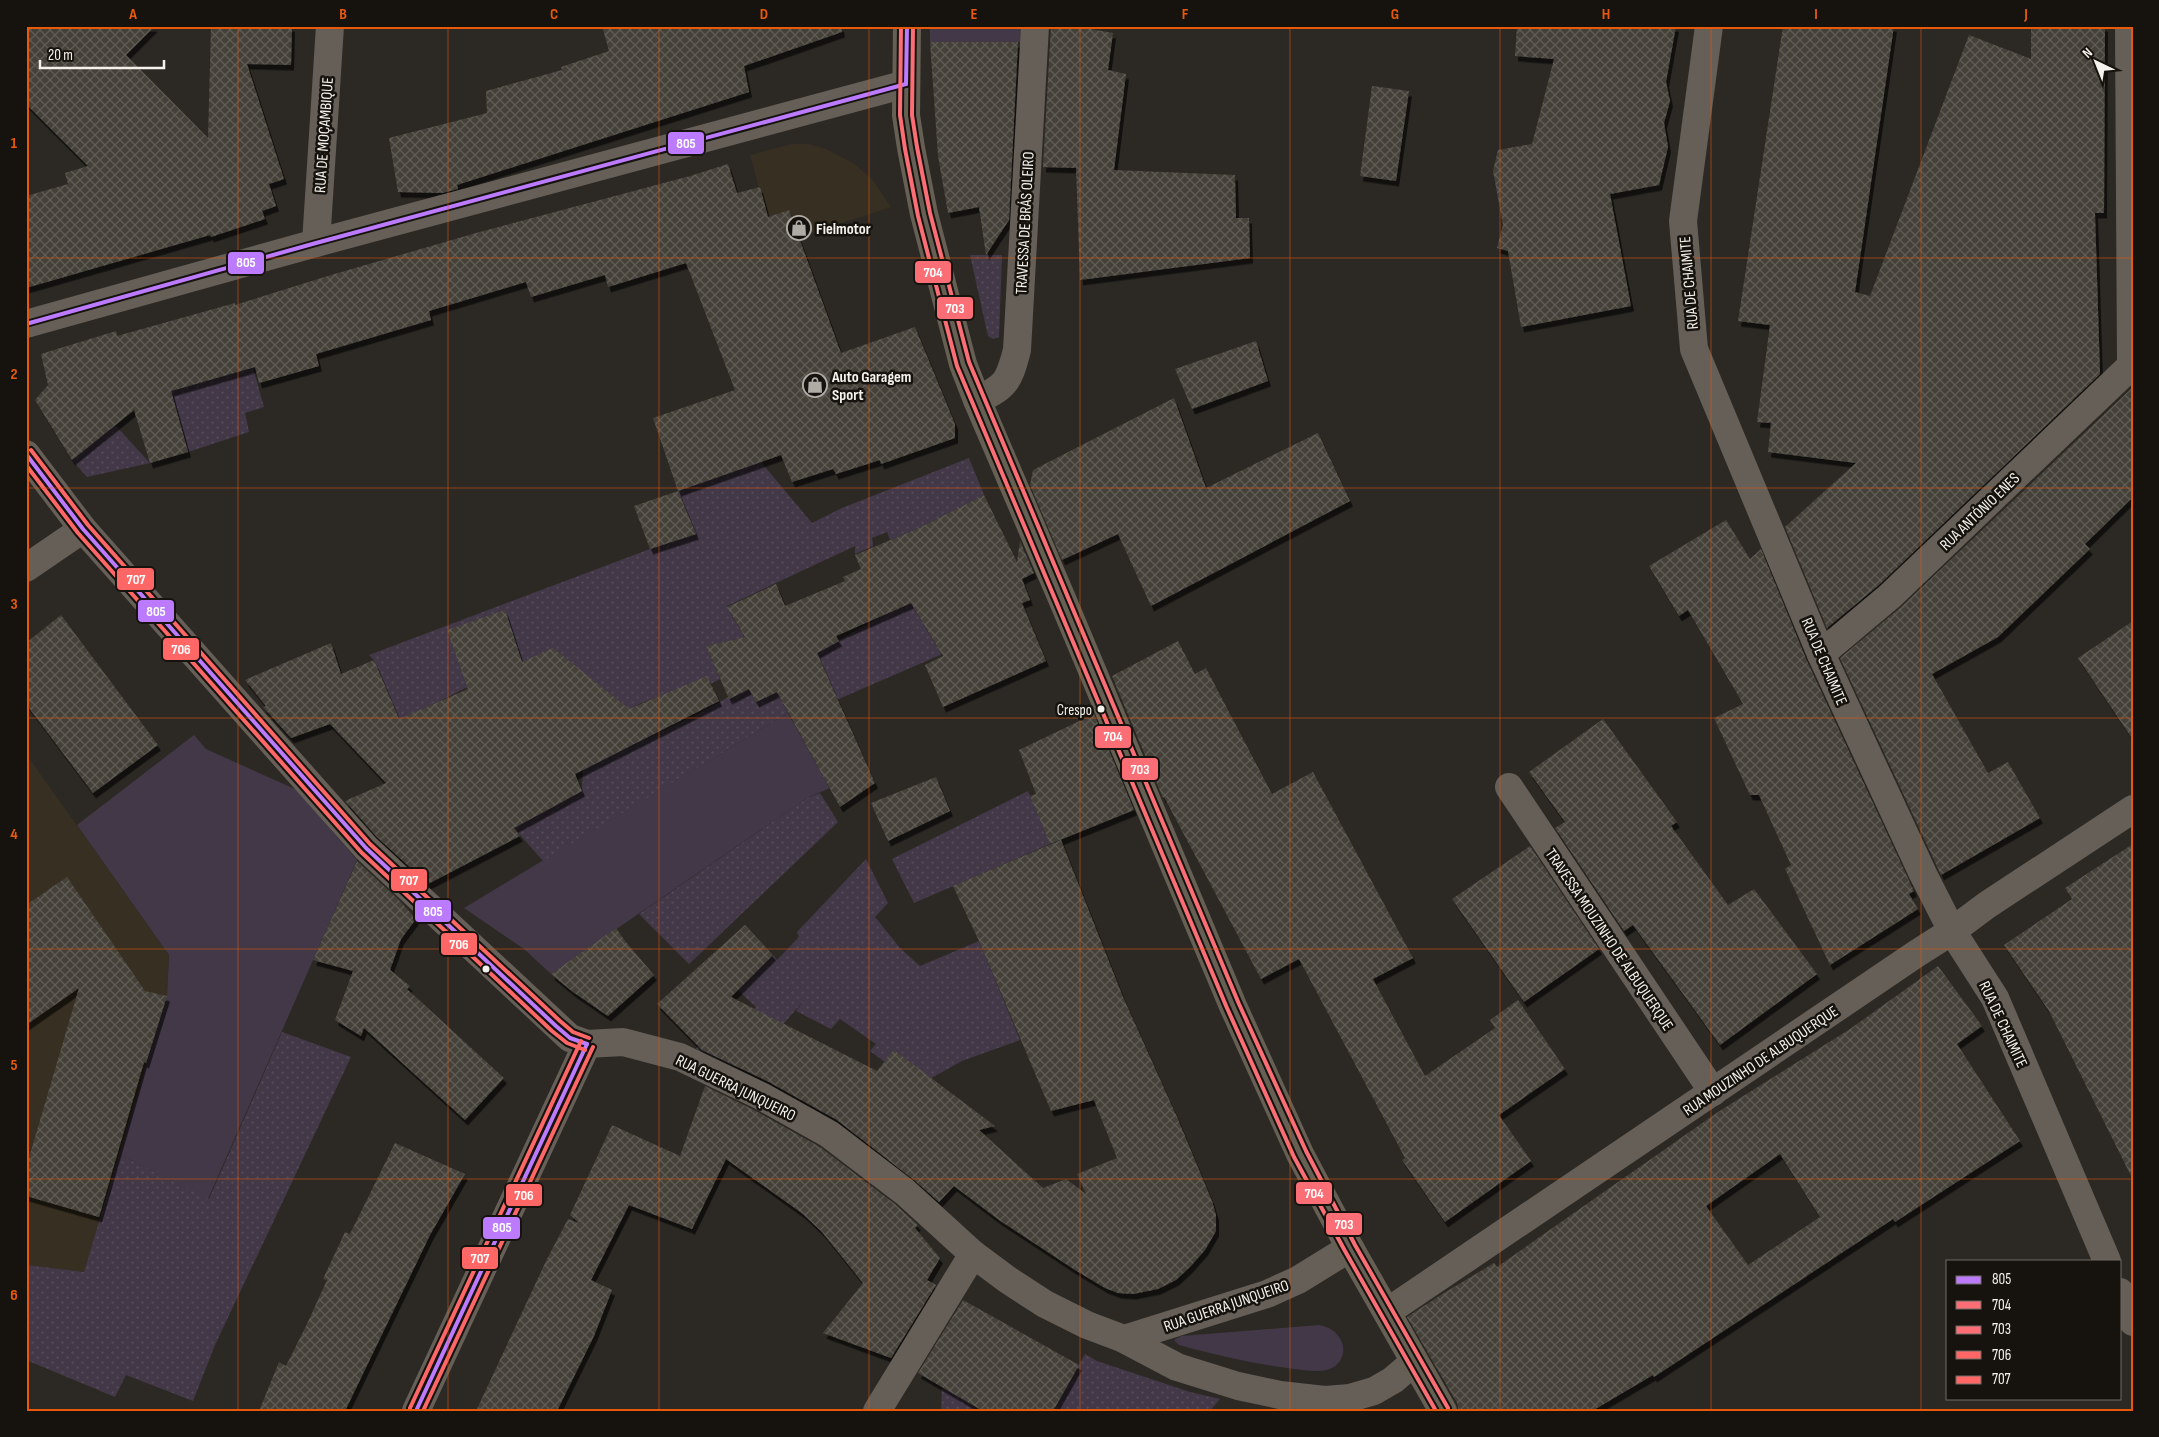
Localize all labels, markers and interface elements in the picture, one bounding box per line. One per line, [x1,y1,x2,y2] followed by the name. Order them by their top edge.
[128,5,137,24] text: A
[339,5,347,24] text: B
[550,5,558,24] text: C
[760,5,768,24] text: D
[971,5,978,24] text: E
[1182,5,1189,24] text: F
[1391,5,1399,24] text: G
[1602,5,1610,24] text: H
[1814,5,1818,24] text: I
[2023,5,2028,24] text: J
[40,38,164,70] scale bar
[2072,38,2122,88] north arrow
[2079,44,2096,62] text: N
[48,46,73,65] text: 20 m
[311,77,338,194] street label: RUA DE MOÇAMBIQUE
[667,131,705,155] line badge: 805
[11,134,18,153] text: 1
[676,135,696,152] text: 805
[1012,151,1039,295] street label: TRAVESSA DE BRÁS OLEIRO
[786,215,812,241] shop icon: Fielmotor
[816,220,871,239] place label: Fielmotor
[1676,236,1703,330] street label: RUA DE CHAIMITE
[227,251,265,275] line badge: 805
[236,254,256,271] text: 805
[914,260,952,284] line badge: 704
[923,264,943,281] text: 704
[936,296,974,320] line badge: 703
[946,300,965,317] text: 703
[10,365,18,384] text: 2
[831,368,911,405] place label: Auto Garagem Sport
[802,372,828,398] shop icon: Auto Garagem Sport
[1936,469,2024,555] street label: RUA ANTÓNIO ENES
[116,567,155,591] line badge: 707
[127,571,146,588] text: 707
[10,595,18,614] text: 3
[137,599,175,623] line badge: 805
[146,603,166,620] text: 805
[1797,615,1851,708] street label: RUA DE CHAIMITE
[162,637,200,661] line badge: 706
[171,641,191,658] text: 706
[1057,701,1092,720] place label: Crespo
[1096,704,1106,714] marker: Crespo
[1094,725,1132,749] line badge: 704
[1103,728,1123,745] text: 704
[1121,757,1159,781] line badge: 703
[1131,761,1150,778] text: 703
[10,825,18,844] text: 4
[1541,845,1677,1034] street label: TRAVESSA MOUZINHO DE ALBUQUERQUE
[390,868,428,892] line badge: 707
[400,872,419,889] text: 707
[414,899,452,923] line badge: 805
[423,903,443,920] text: 805
[440,932,478,956] line badge: 706
[449,936,469,953] text: 706
[481,964,491,974] unlabelled marker
[1974,978,2031,1071] street label: RUA DE CHAIMITE
[1680,1002,1842,1120] street label: RUA MOUZINHO DE ALBUQUERQUE
[672,1051,799,1126] street label: RUA GUERRA JUNQUEIRO
[10,1056,18,1075] text: 5
[1295,1181,1333,1205] line badge: 704
[505,1183,543,1207] line badge: 706
[1304,1185,1324,1202] text: 704
[514,1187,534,1204] text: 706
[1325,1212,1363,1236] line badge: 703
[482,1216,521,1240] line badge: 805
[1335,1216,1354,1233] text: 703
[492,1219,512,1236] text: 805
[461,1246,499,1270] line badge: 707
[471,1250,490,1267] text: 707
[1946,1260,2122,1400] legend
[1992,1270,2011,1289] text: 805
[1161,1276,1292,1337] street label: RUA GUERRA JUNQUEIRO
[10,1286,18,1305] text: 6
[1992,1296,2011,1315] text: 704
[1992,1320,2011,1339] text: 703
[1992,1346,2011,1365] text: 706
[1992,1370,2011,1389] text: 707

